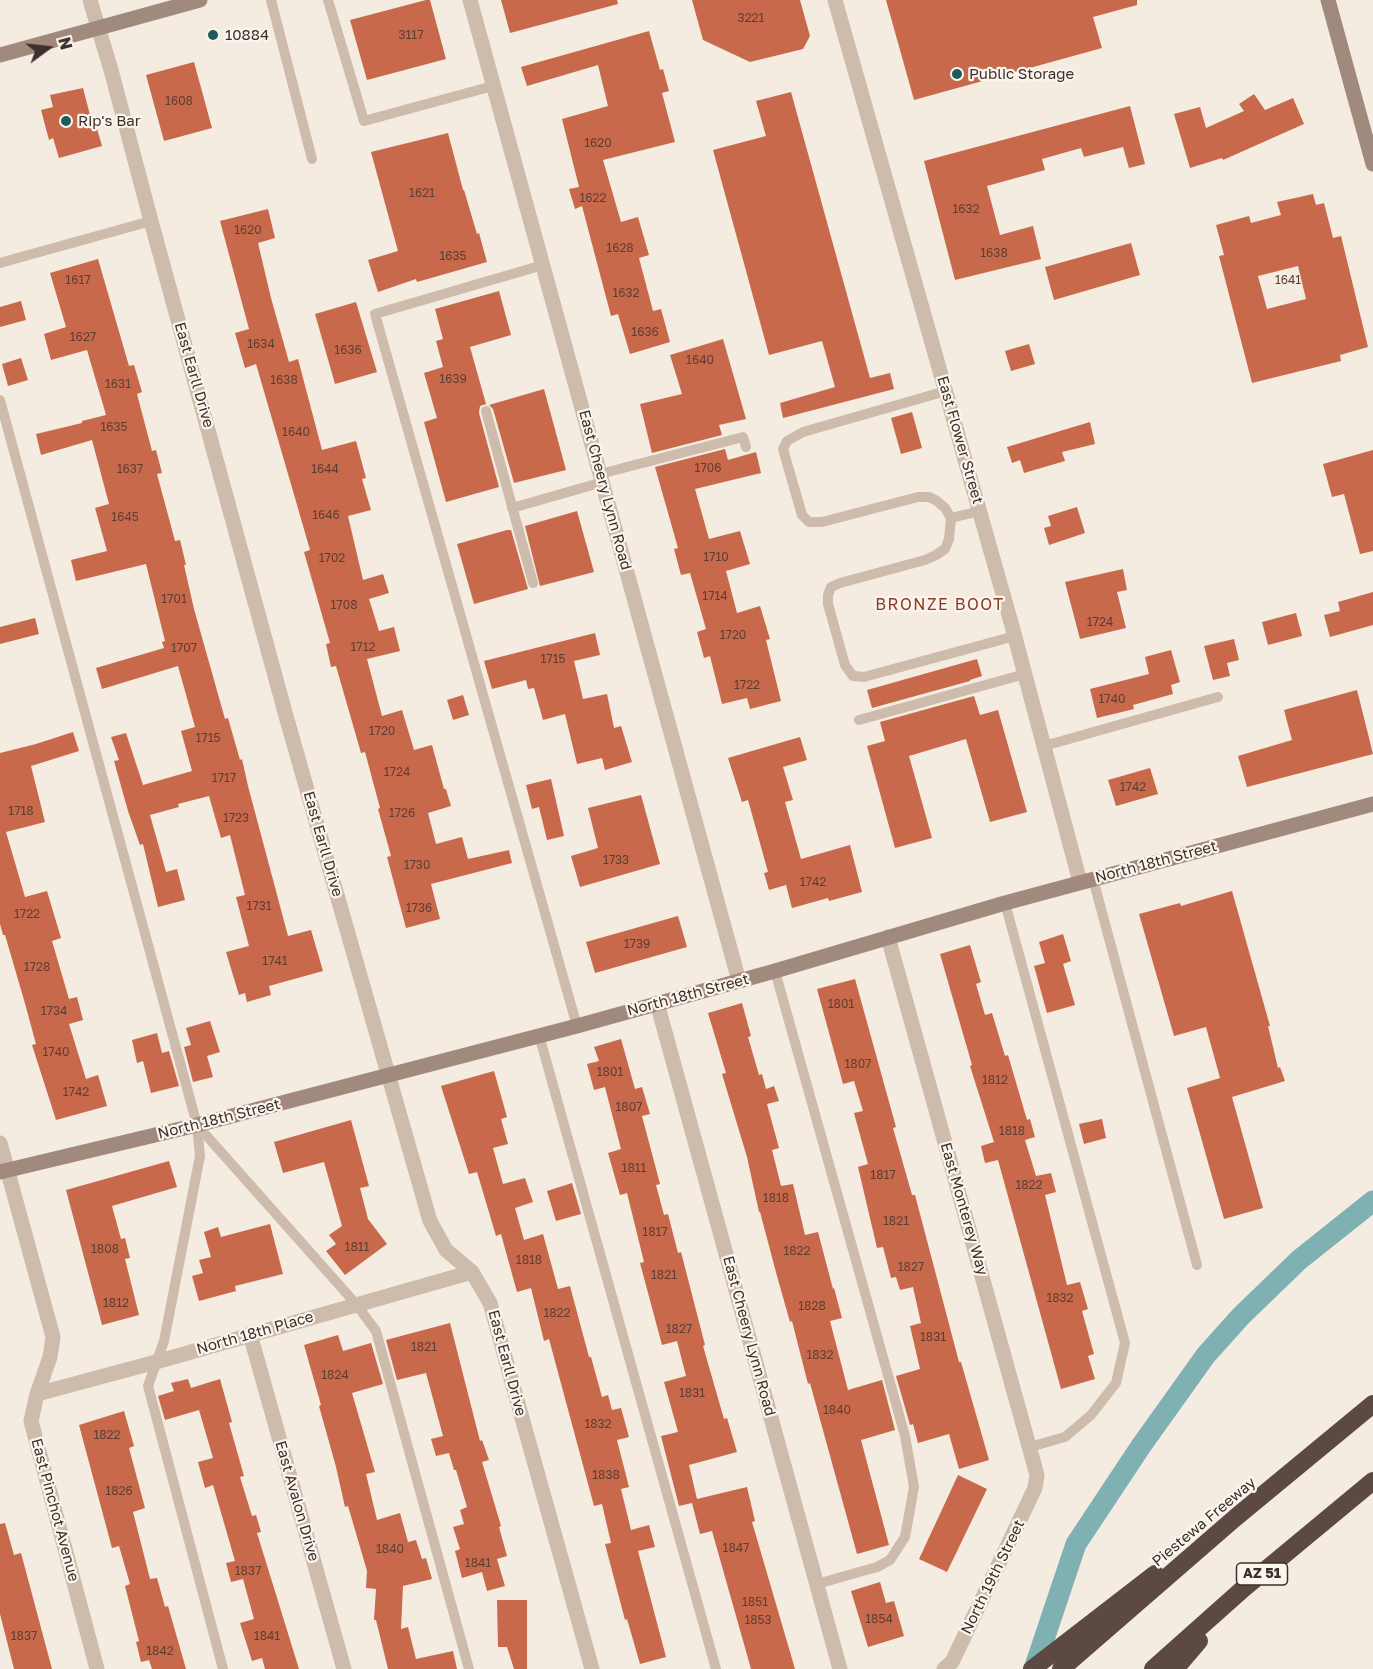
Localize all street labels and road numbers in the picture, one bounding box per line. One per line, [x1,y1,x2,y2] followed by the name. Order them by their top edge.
[170,320,218,430] street label: East Earll Drive
[933,374,987,506] street label: East Flower Street
[575,408,635,572] street label: East Cheery Lynn Road
[299,789,347,899] street label: East Earll Drive
[1093,837,1219,887] street label: North 18th Street
[625,970,751,1020] street label: North 18th Street
[156,1095,282,1143] street label: North 18th Street
[936,1140,992,1278] street label: East Monterey Way
[719,1254,779,1418] street label: East Cheery Lynn Road
[194,1308,316,1358] street label: North 18th Place
[484,1308,530,1418] street label: East Earll Drive
[27,1437,83,1583] street label: East Pinchot Avenue
[271,1439,323,1563] street label: East Avalon Drive
[1149,1474,1259,1570] street label: Piestewa Freeway
[957,1517,1029,1637] street label: North 19th Street
[1236,1563,1288,1585] road number: AZ 51

